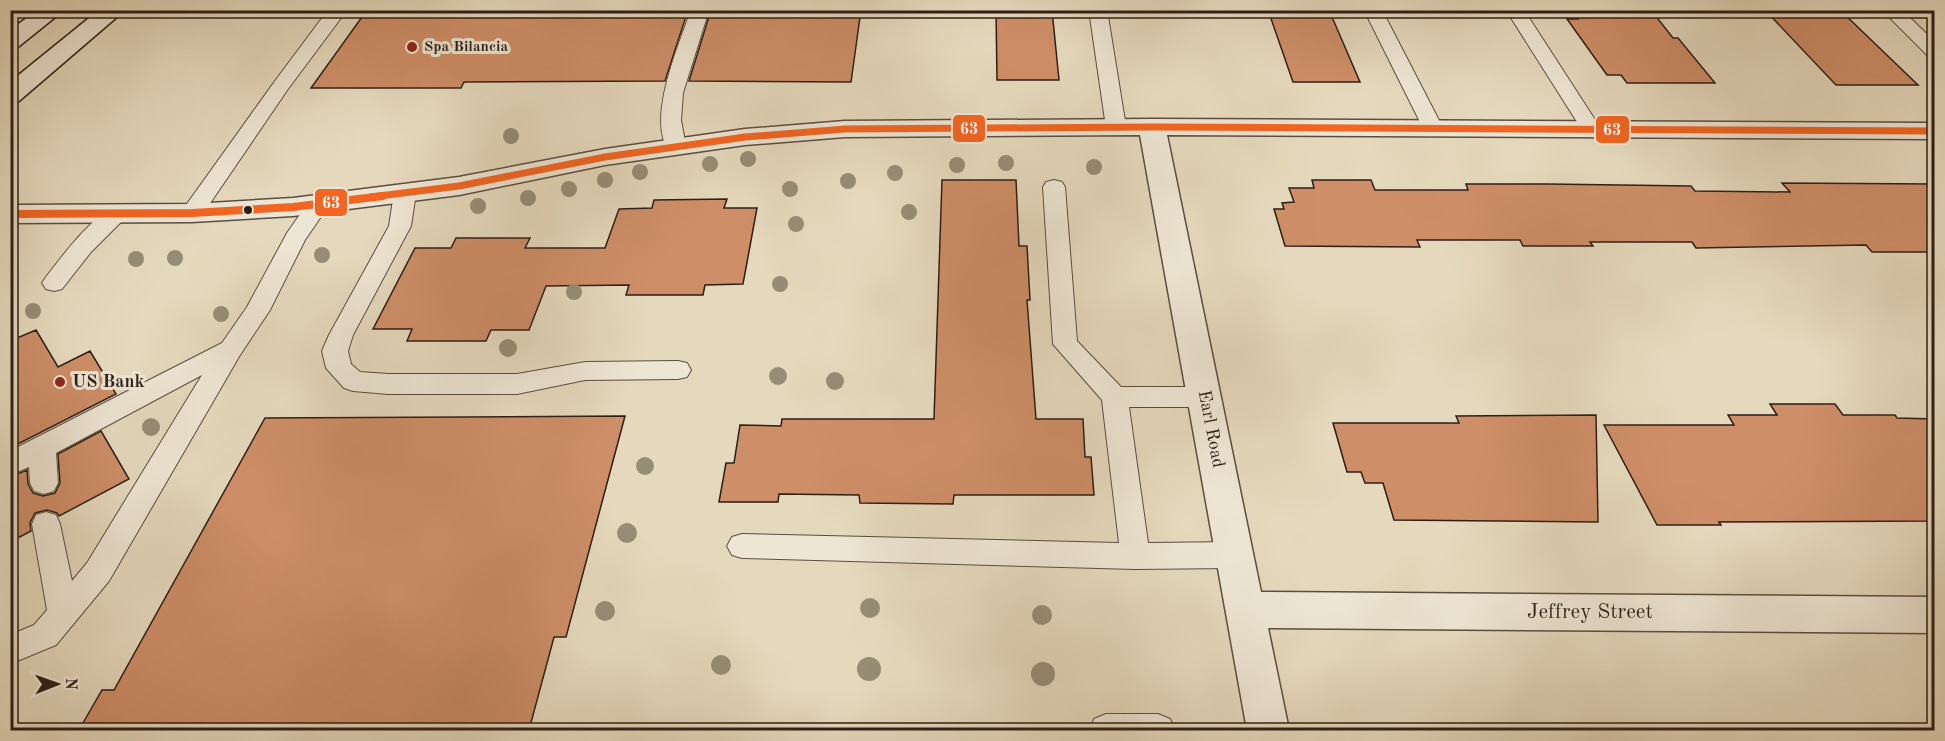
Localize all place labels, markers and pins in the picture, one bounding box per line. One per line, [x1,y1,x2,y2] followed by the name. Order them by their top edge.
[405,40,419,54] marker: Spa Bilancia
[424,40,508,55] place label: Spa Bilancia
[242,204,254,216] unlabelled marker
[72,373,145,391] place label: US Bank
[53,375,67,389] marker: US Bank

